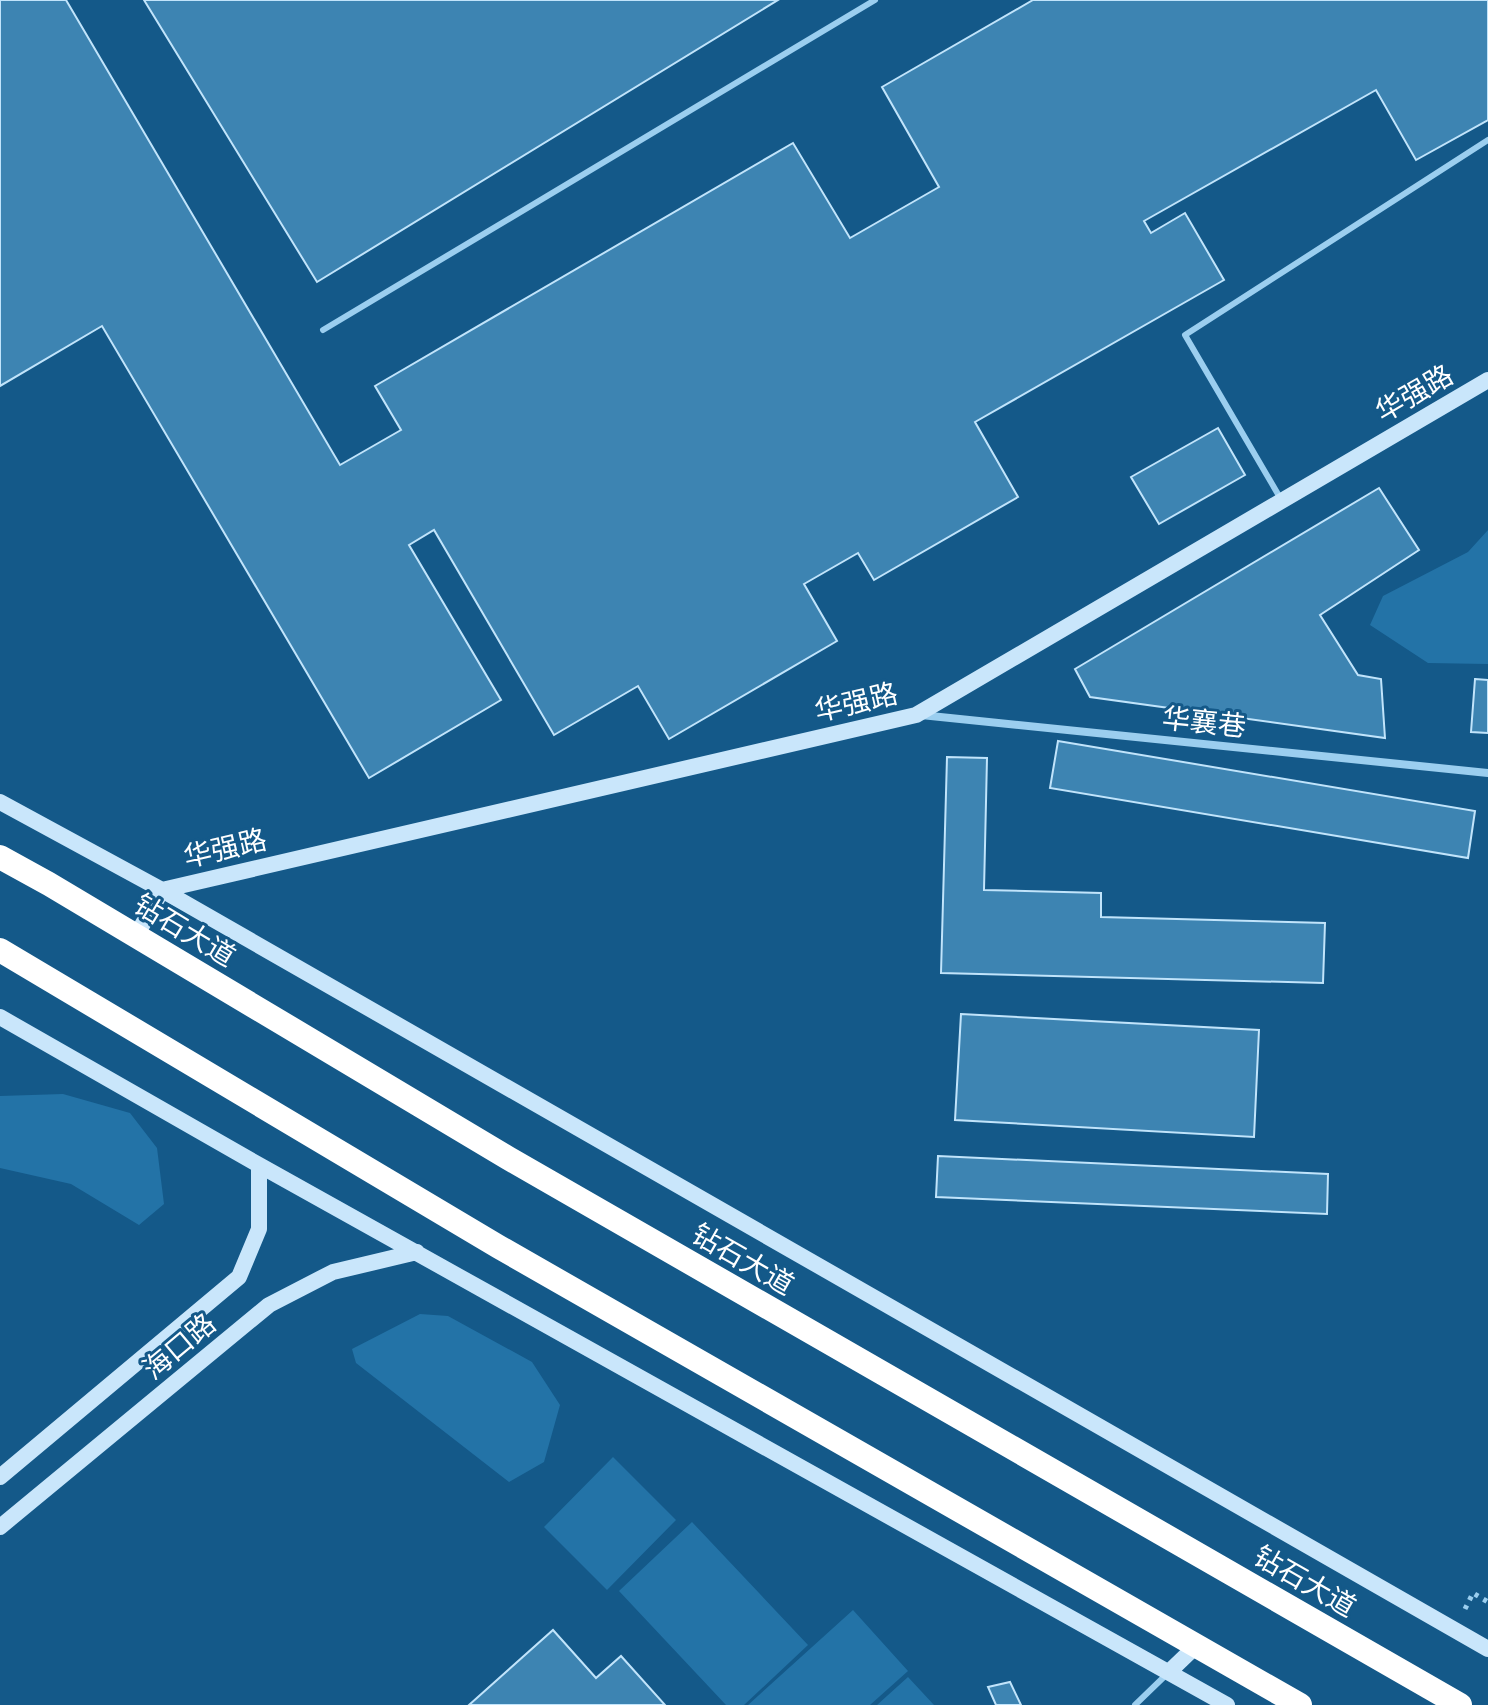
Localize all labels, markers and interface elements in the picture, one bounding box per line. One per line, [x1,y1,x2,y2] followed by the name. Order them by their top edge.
[1369,357,1458,428] street label: 华强路
[811,676,901,727] street label: 华强路
[1161,701,1248,742] street label: 华襄巷
[180,822,270,873] street label: 华强路
[129,887,242,973] street label: 钻石大道
[686,1216,800,1301] street label: 钻石大道
[136,1306,221,1385] street label: 海口路
[1248,1538,1362,1623] street label: 钻石大道

